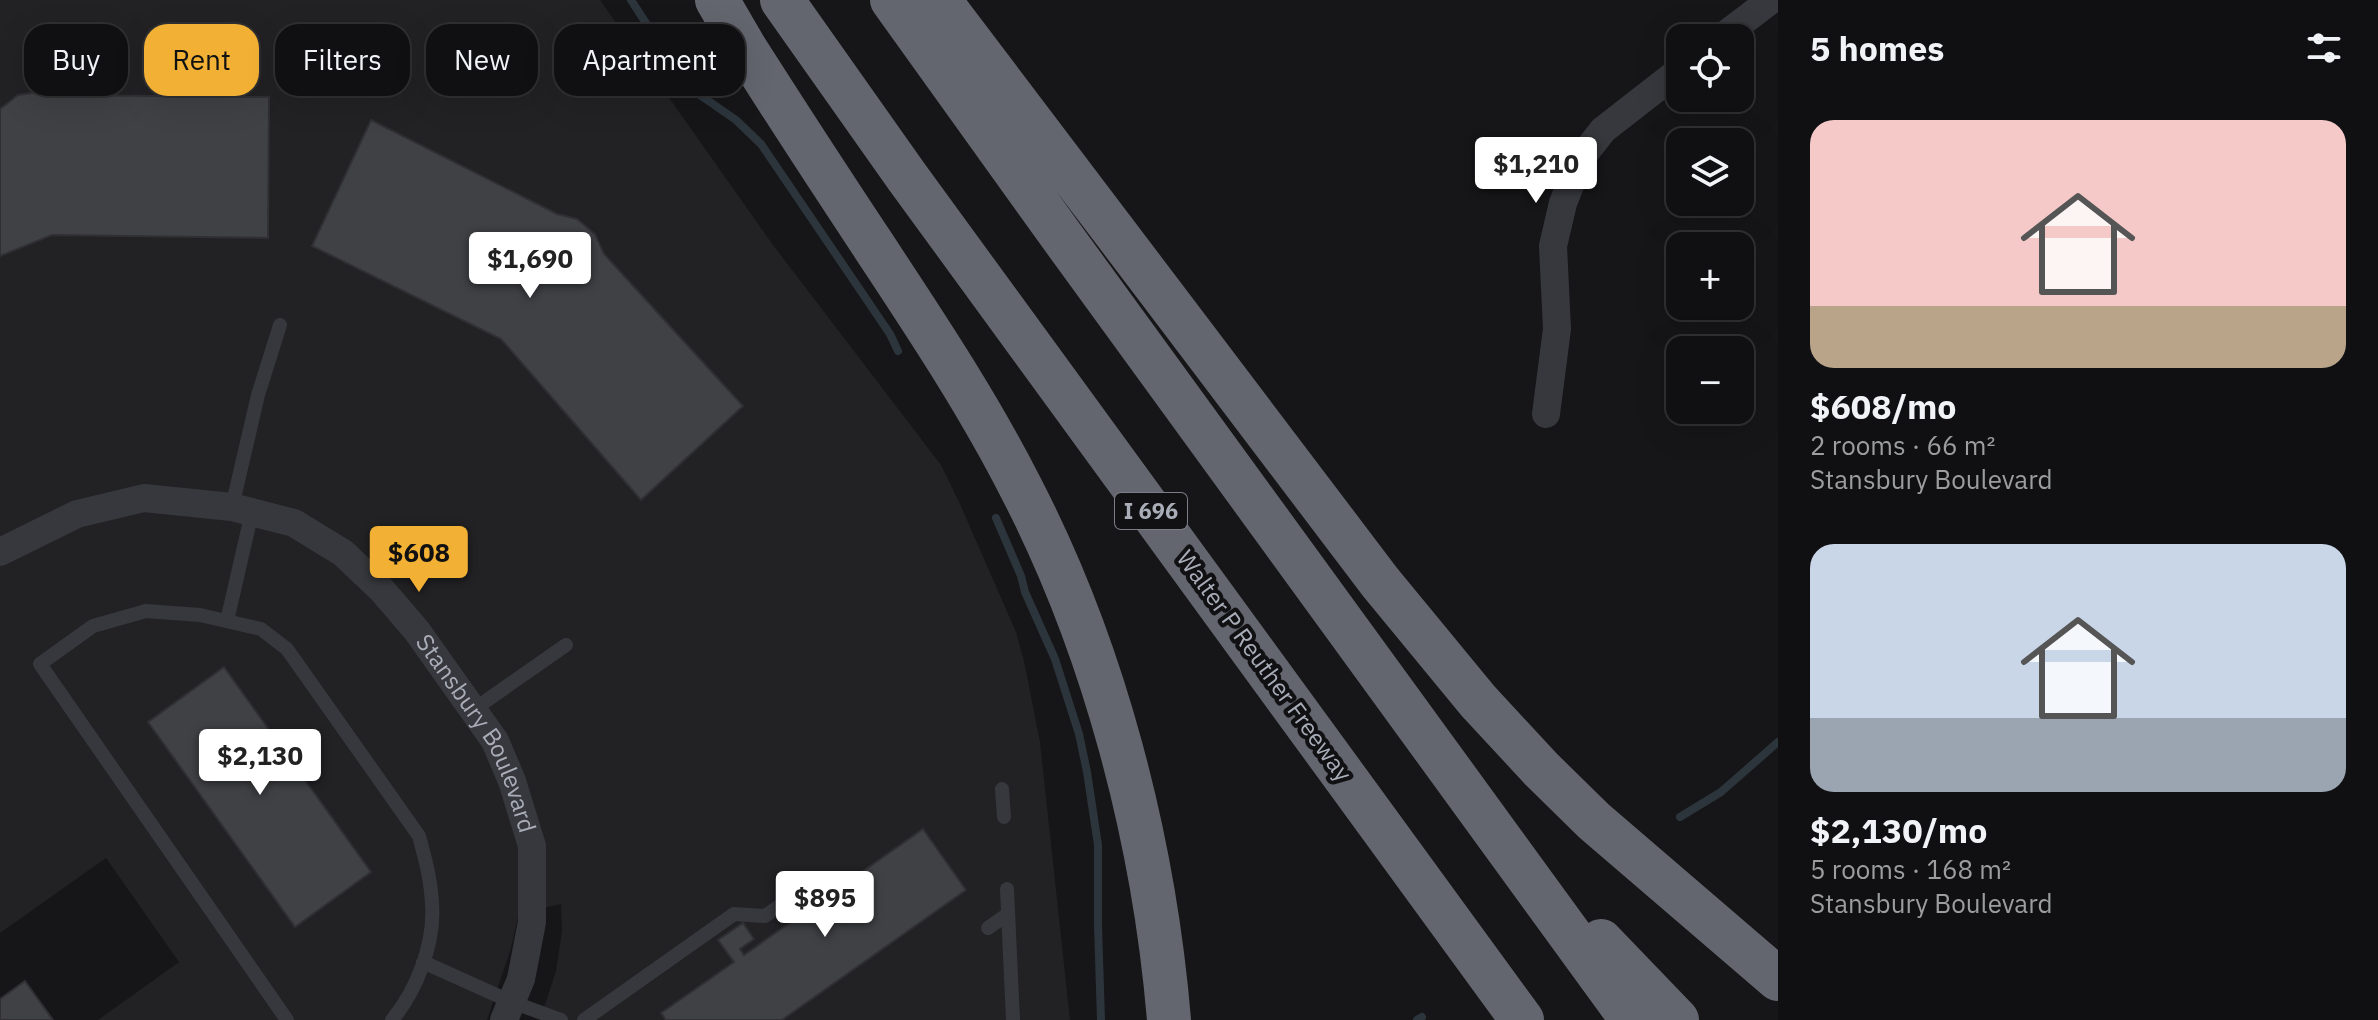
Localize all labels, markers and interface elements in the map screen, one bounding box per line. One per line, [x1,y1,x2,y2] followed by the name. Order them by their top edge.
[24,24,128,96] chip: Buy
[144,24,259,96] chip: Rent
[275,24,410,96] chip: Filters
[426,24,538,96] chip: New
[554,24,745,96] chip: Apartment
[1666,24,1754,424] map controls
[1666,24,1754,112] button: locate
[1810,26,1945,70] text: 5 homes
[2302,26,2346,70] icon: filters
[1666,128,1754,216] button: layers
[1471,137,1601,205] pin: $1,210
[1493,146,1579,180] text: $1,210
[2006,172,2150,316] icon: home
[465,232,595,300] pin: $1,690
[1666,232,1754,320] button: +
[487,241,573,275] text: $1,690
[1666,336,1754,424] button: −
[1810,384,1957,428] text: $608/mo
[1810,428,1995,462] text: 2 rooms · 66 m²
[1810,462,2053,496] text: Stansbury Boulevard
[1115,493,1187,529] road number: I 696
[372,526,466,594] pin: $608
[388,535,450,569] text: $608
[1170,543,1360,788] street label: Walter P Reuther Freeway
[2006,596,2150,740] icon: home
[409,627,544,836] street label: Stansbury Boulevard
[195,729,325,797] pin: $2,130
[217,738,303,772] text: $2,130
[1810,808,1987,852] text: $2,130/mo
[1810,852,2011,886] text: 5 rooms · 168 m²
[778,871,872,939] pin: $895
[794,880,856,914] text: $895
[1810,886,2053,920] text: Stansbury Boulevard

